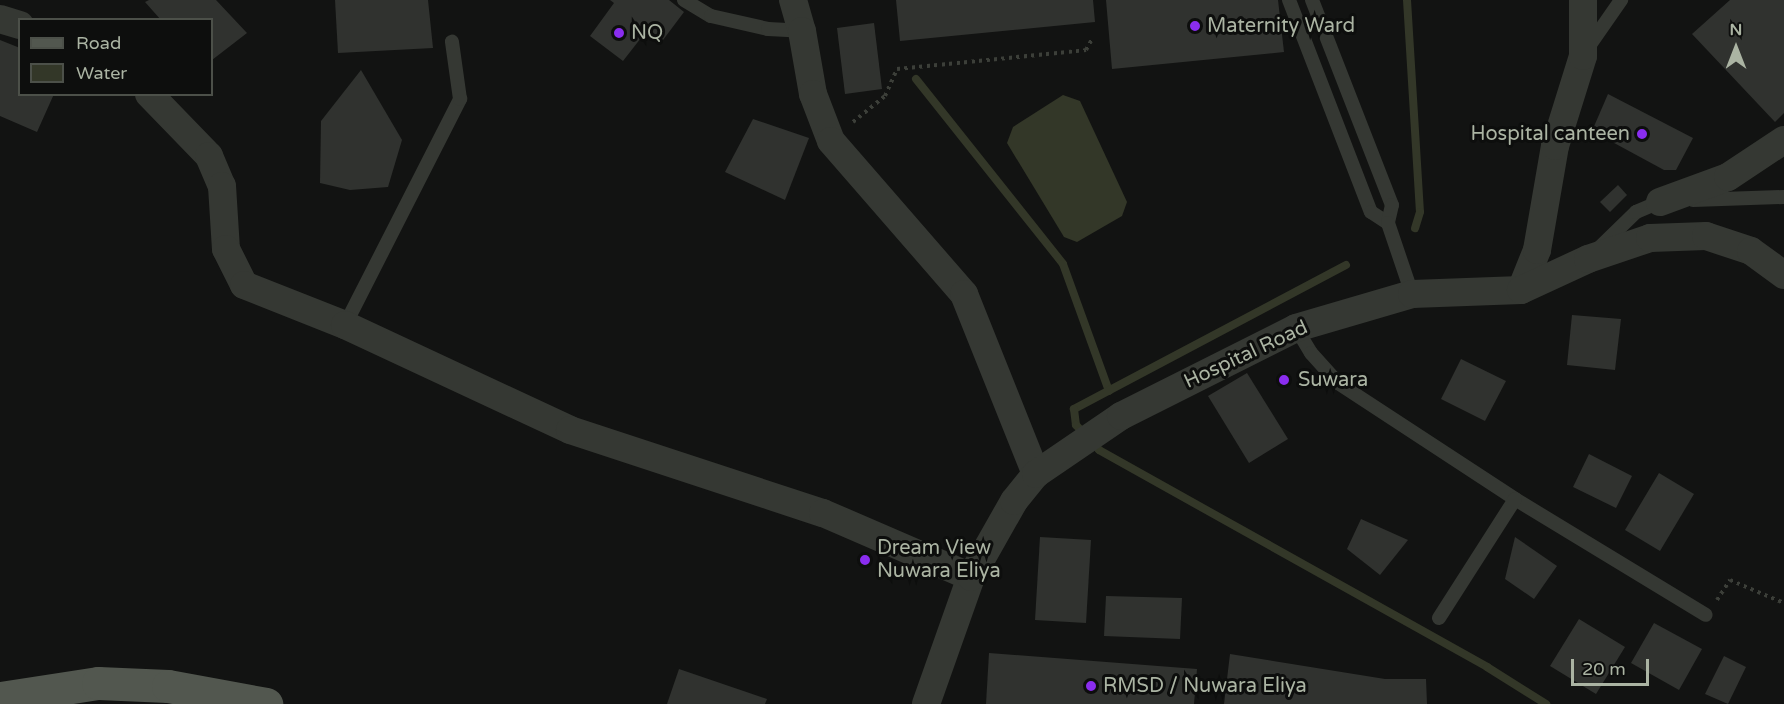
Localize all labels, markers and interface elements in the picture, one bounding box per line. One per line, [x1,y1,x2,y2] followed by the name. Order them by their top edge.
[1207,14,1355,38] place label: Maternity Ward
[18,18,213,96] legend
[1706,18,1766,78] north arrow
[1188,19,1202,33] marker: Maternity Ward
[1730,20,1742,40] text: N
[631,21,663,45] place label: NQ
[612,26,626,40] marker: NQ
[76,32,121,54] text: Road
[76,62,127,84] text: Water
[1471,122,1630,146] place label: Hospital canteen
[1635,127,1649,141] marker: Hospital canteen
[1180,316,1312,394] street label: Hospital Road
[1298,368,1368,392] place label: Suwara
[1275,371,1293,389] marker: Suwara
[877,536,1001,583] place label: Dream View Nuwara Eliya
[858,553,872,567] marker: Dream View Nuwara Eliya
[1574,647,1652,685] scale bar
[1582,658,1626,680] text: 20 m
[1103,674,1307,698] place label: RMSD / Nuwara Eliya
[1084,679,1098,693] marker: RMSD / Nuwara Eliya

